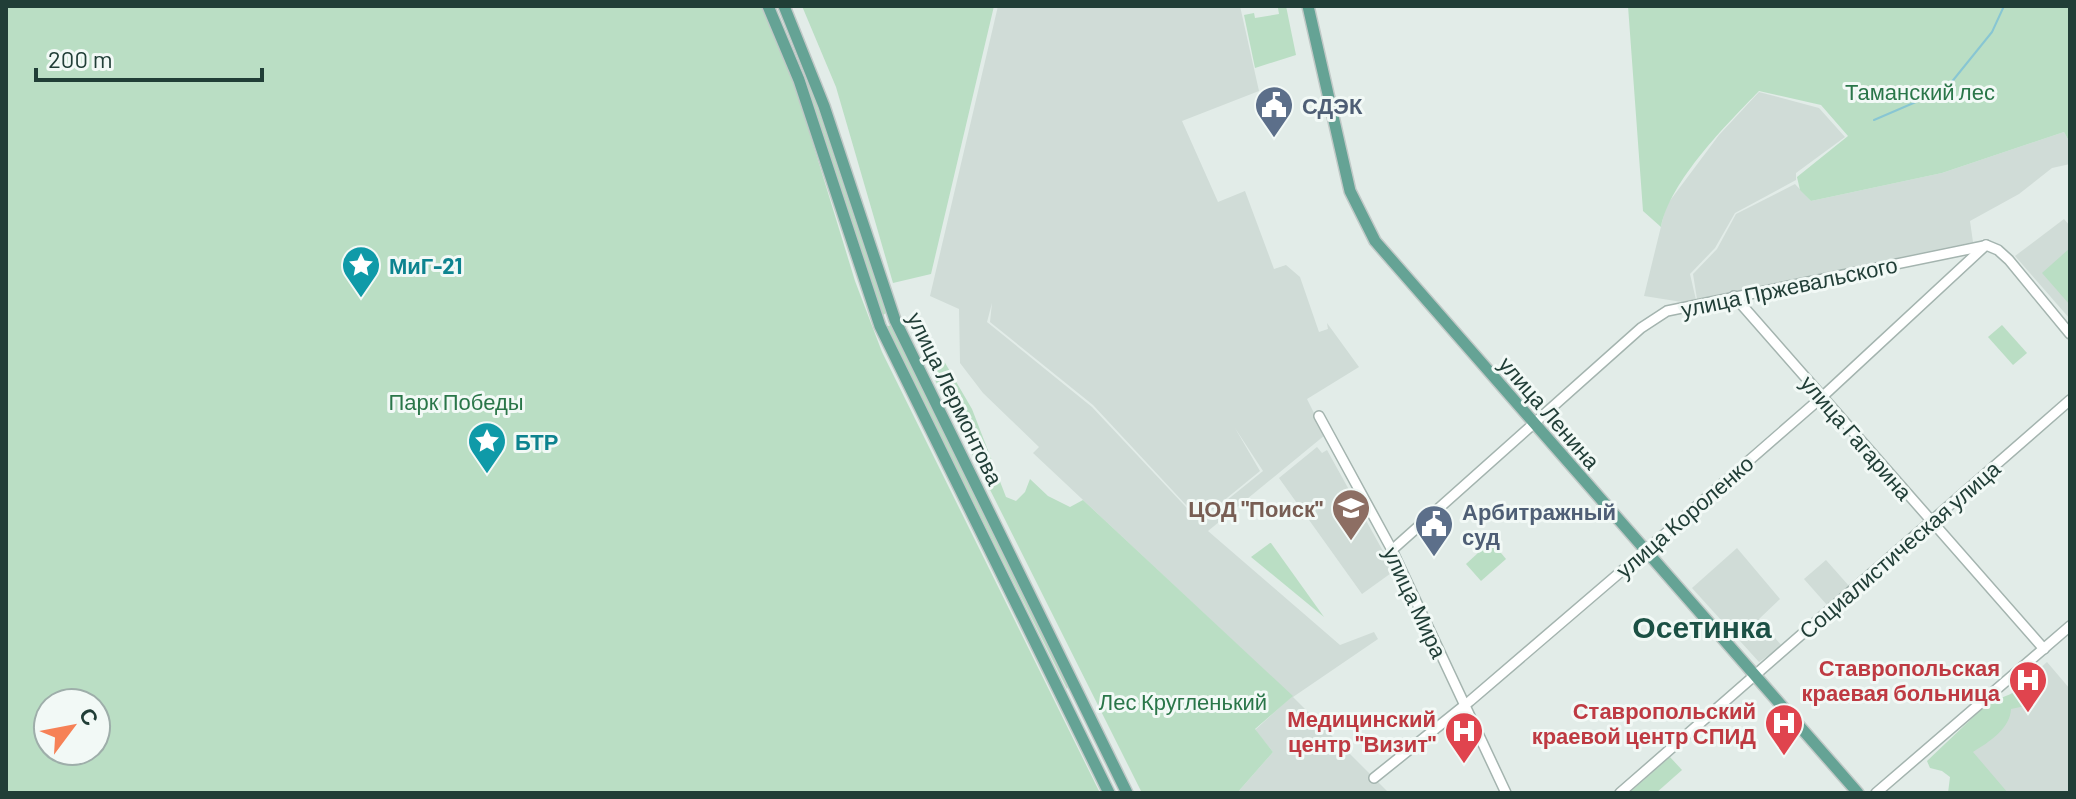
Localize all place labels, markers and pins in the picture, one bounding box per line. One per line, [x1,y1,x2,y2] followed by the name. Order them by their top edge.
[1253,84,1295,139] public building icon: СДЭК
[1302,92,1363,119] place label: СДЭК
[340,244,382,299] place icon: МиГ-21
[389,252,462,278] place label: МиГ-21
[466,420,508,475] place icon: БТР
[515,428,558,454] place label: БТР
[1330,487,1372,542] school or university icon: ЦОД "Поиск"
[1188,495,1323,522] place label: ЦОД "Поиск"
[1462,498,1616,550] place label: Арбитражный суд
[1413,503,1455,558] public building icon: Арбитражный суд
[1802,654,2001,706] place label: Ставропольская краевая больница
[2007,659,2049,714] hospital icon: Ставропольская краевая больница
[1532,697,1756,749] place label: Ставропольский краевой центр СПИД
[1763,702,1805,757] hospital icon: Ставропольский краевой центр СПИД
[1287,705,1436,757] place label: Медицинский центр "Визит"
[1443,710,1485,765] hospital icon: Медицинский центр "Визит"

